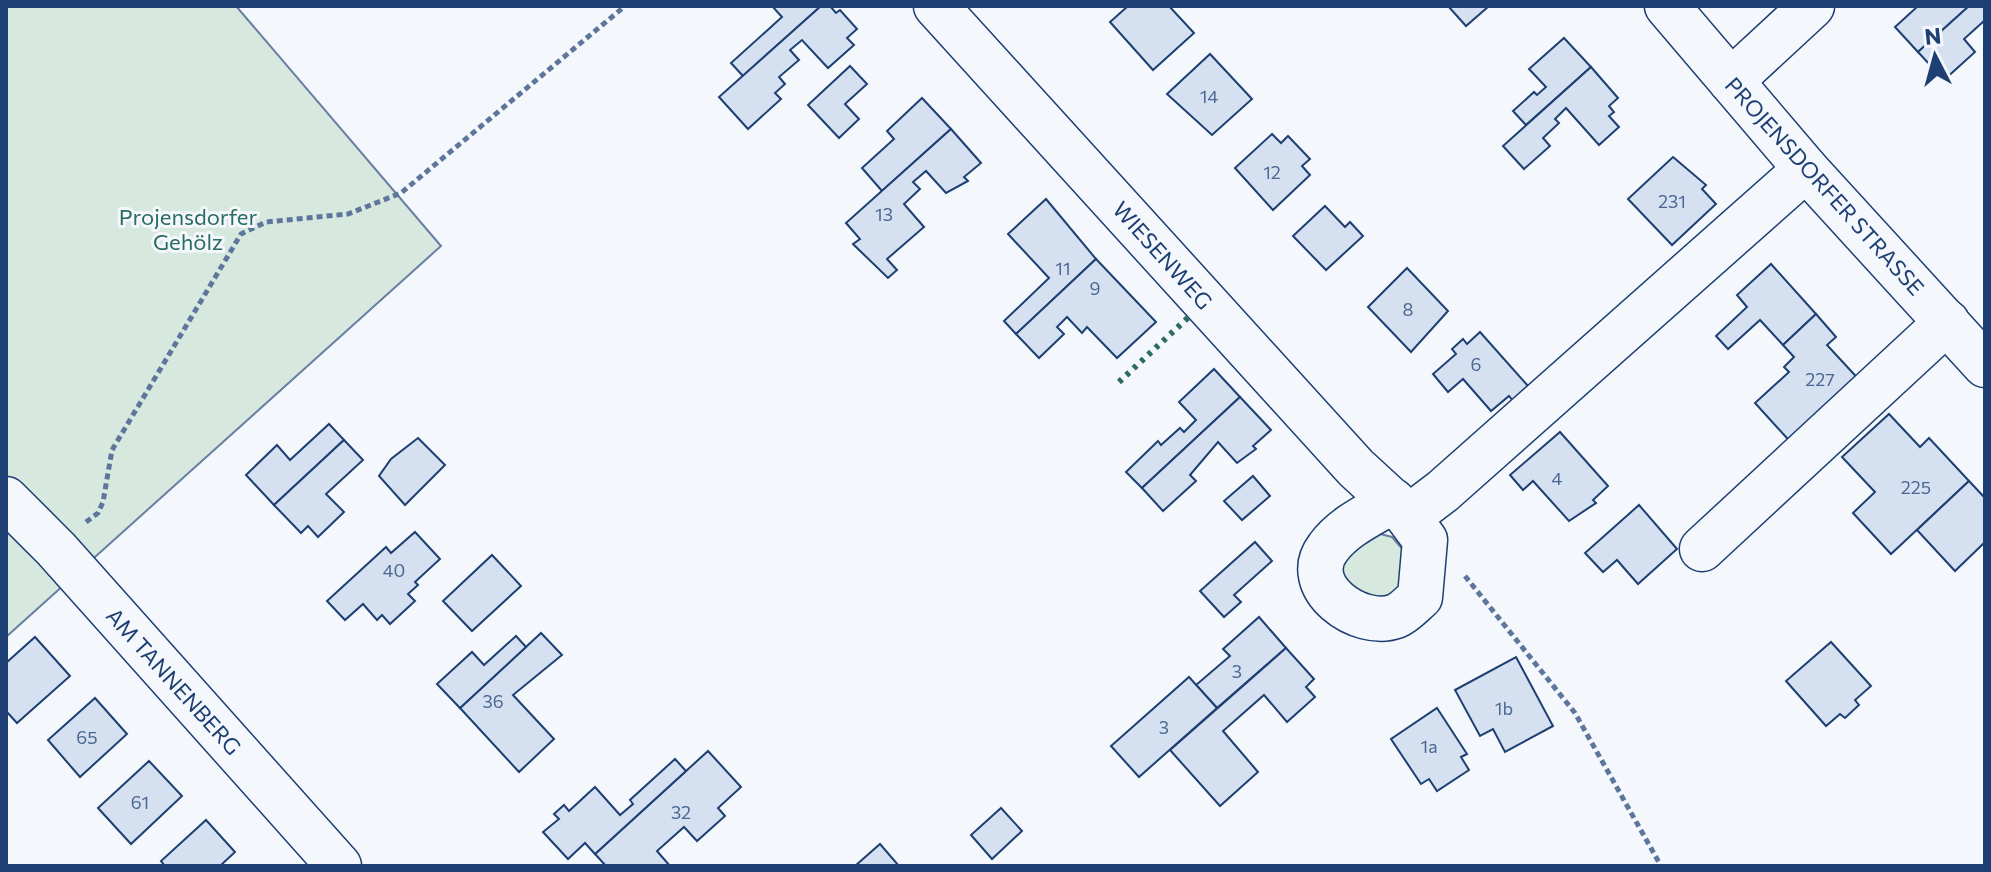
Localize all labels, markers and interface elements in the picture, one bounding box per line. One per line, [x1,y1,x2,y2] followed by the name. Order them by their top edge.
[1895,16,1975,96] north arrow
[1923,21,1942,50] text: N
[1720,71,1930,301] street label: PROJENSDORFER STRASSE
[1200,85,1218,107] house number: 14
[1263,161,1281,183] house number: 12
[1658,190,1686,212] house number: 231
[1108,195,1218,315] street label: WIESENWEG
[119,203,257,255] park label: Projensdorfer Gehölz
[875,203,893,225] house number: 13
[1055,257,1071,279] house number: 11
[1090,277,1100,299] house number: 9
[1403,298,1414,320] house number: 8
[1471,353,1481,375] house number: 6
[1805,368,1835,390] house number: 227
[1552,467,1563,489] house number: 4
[1901,476,1931,498] house number: 225
[383,559,405,581] house number: 40
[101,602,247,760] street label: AM TANNENBERG
[1232,660,1242,682] house number: 3
[482,690,504,712] house number: 36
[1495,697,1513,719] house number: 1b
[1159,716,1169,738] house number: 3
[76,726,98,748] house number: 65
[1420,735,1438,757] house number: 1a
[131,791,149,813] house number: 61
[671,801,691,823] house number: 32

